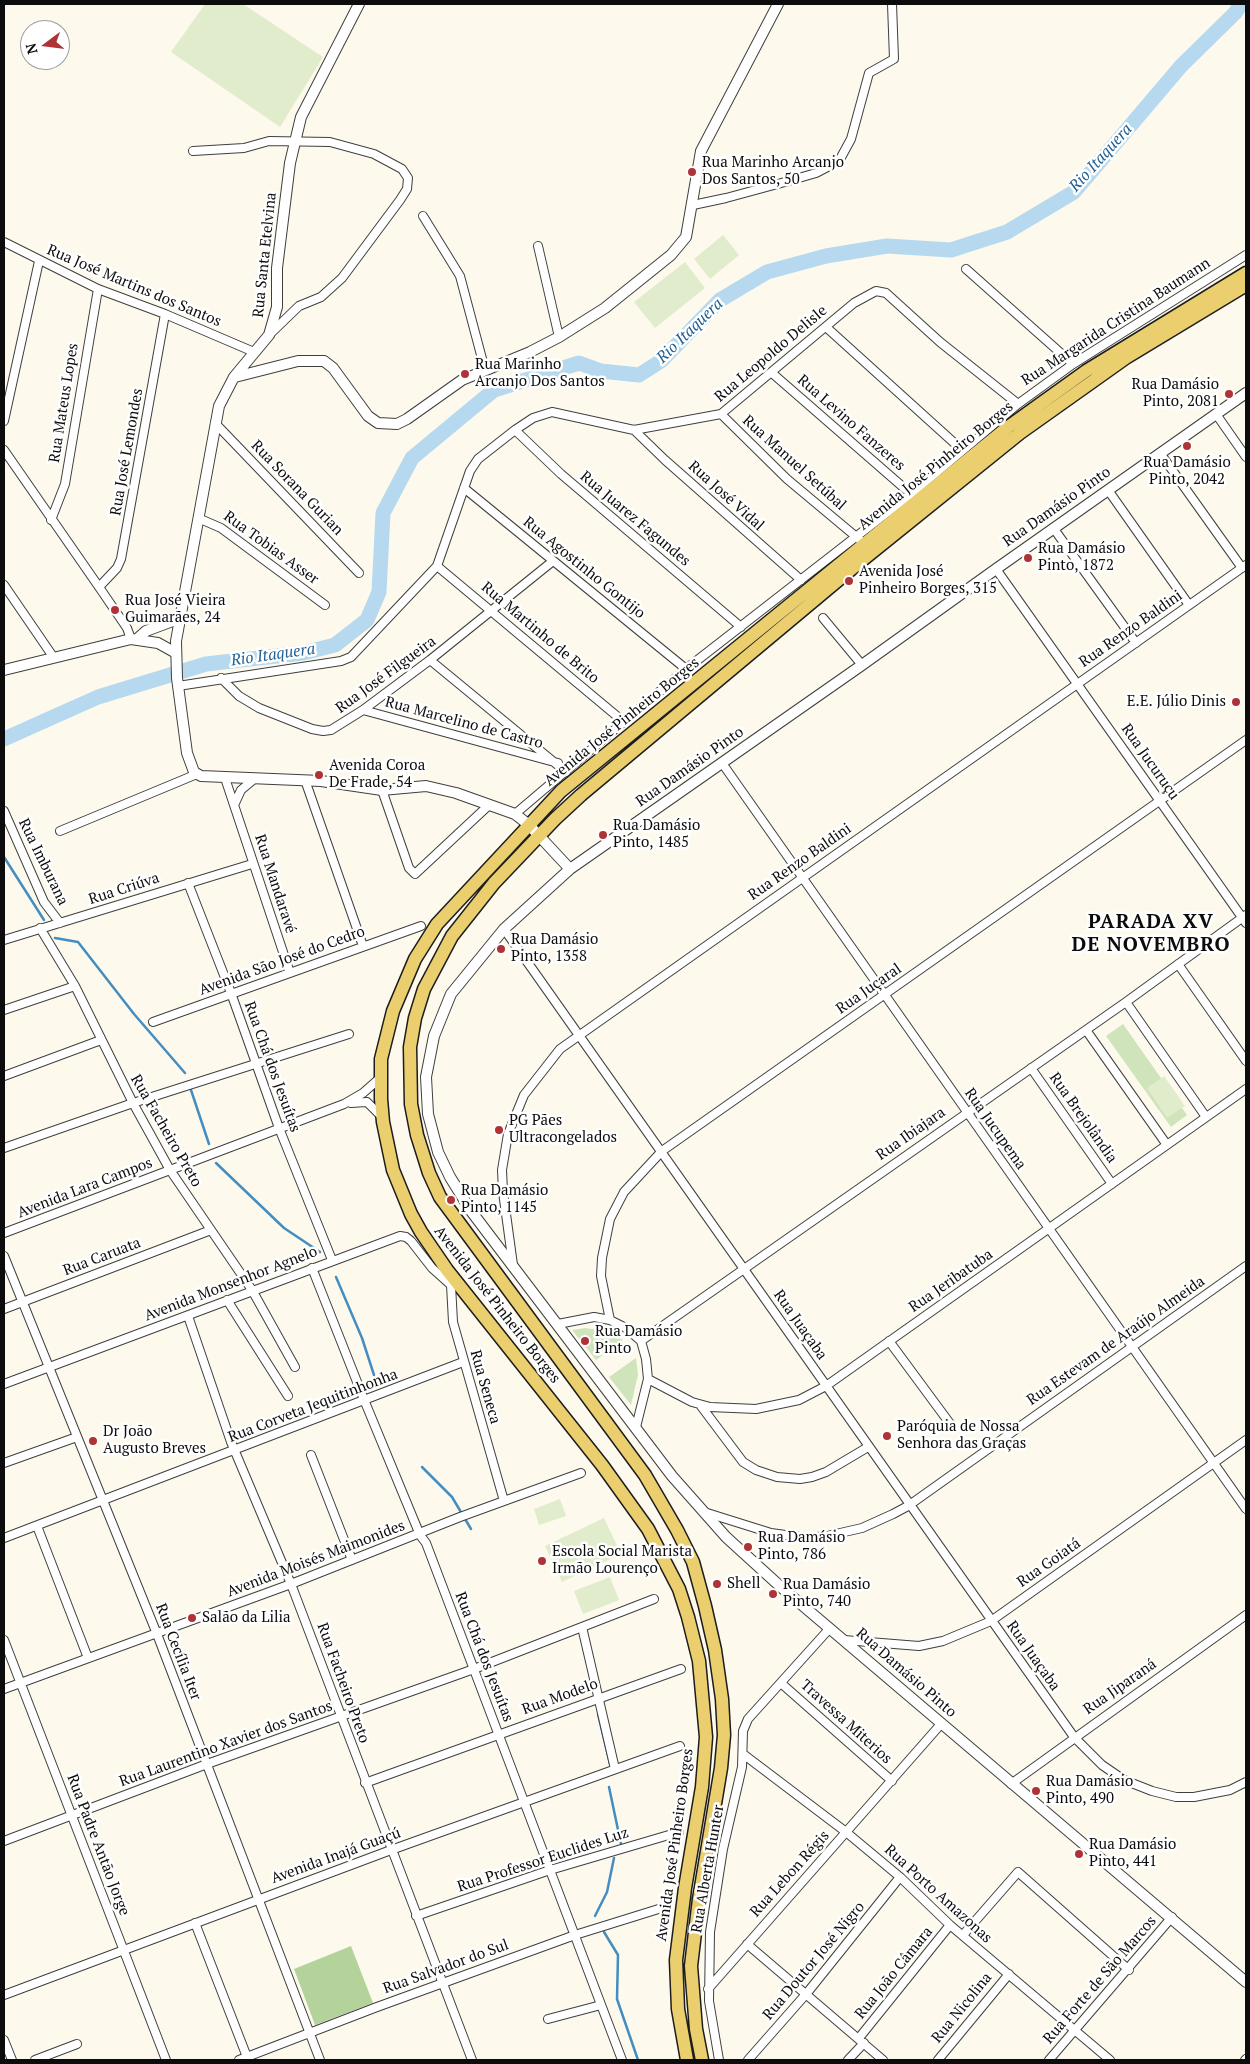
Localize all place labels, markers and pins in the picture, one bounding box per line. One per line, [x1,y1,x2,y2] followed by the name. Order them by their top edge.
[702,154,844,189] place label: Rua Marinho Arcanjo Dos Santos, 50
[686,166,698,178] marker: Rua Marinho Arcanjo Dos Santos, 50
[475,356,605,391] place label: Rua Marinho Arcanjo Dos Santos
[459,368,471,380] marker: Rua Marinho Arcanjo Dos Santos
[1132,376,1219,411] place label: Rua Damásio Pinto, 2081
[1223,388,1235,400] marker: Rua Damásio Pinto, 2081
[1181,440,1193,452] marker: Rua Damásio Pinto, 2042
[1143,454,1231,489] place label: Rua Damásio Pinto, 2042
[1038,540,1125,575] place label: Rua Damásio Pinto, 1872
[1022,552,1034,564] marker: Rua Damásio Pinto, 1872
[859,563,997,598] place label: Avenida José Pinheiro Borges, 315
[843,575,855,587] marker: Avenida José Pinheiro Borges, 315
[125,592,226,627] place label: Rua José Vieira Guimarães, 24
[109,604,121,616] marker: Rua José Vieira Guimarães, 24
[1127,693,1226,711] place label: E.E. Júlio Dinis
[1230,696,1242,708] marker: E.E. Júlio Dinis
[329,757,425,792] place label: Avenida Coroa De Frade, 54
[313,769,325,781] marker: Avenida Coroa De Frade, 54
[613,817,700,852] place label: Rua Damásio Pinto, 1485
[597,829,609,841] marker: Rua Damásio Pinto, 1485
[511,931,598,966] place label: Rua Damásio Pinto, 1358
[495,943,507,955] marker: Rua Damásio Pinto, 1358
[509,1112,617,1147] place label: PG Pães Ultracongelados
[493,1124,505,1136] marker: PG Pães Ultracongelados
[461,1182,548,1217] place label: Rua Damásio Pinto, 1145
[445,1194,457,1206] marker: Rua Damásio Pinto, 1145
[595,1323,682,1358] place label: Rua Damásio Pinto
[579,1335,591,1347] marker: Rua Damásio Pinto
[897,1418,1026,1453] place label: Paróquia de Nossa Senhora das Graças
[103,1423,206,1458] place label: Dr João Augusto Breves
[881,1430,893,1442] marker: Paróquia de Nossa Senhora das Graças
[87,1435,99,1447] marker: Dr João Augusto Breves
[758,1529,845,1564] place label: Rua Damásio Pinto, 786
[742,1541,754,1553] marker: Rua Damásio Pinto, 786
[552,1543,692,1578] place label: Escola Social Marista Irmão Lourenço
[536,1555,548,1567] marker: Escola Social Marista Irmão Lourenço
[727,1575,760,1593] place label: Shell
[783,1576,870,1611] place label: Rua Damásio Pinto, 740
[711,1578,723,1590] marker: Shell
[767,1588,779,1600] marker: Rua Damásio Pinto, 740
[202,1609,291,1627] place label: Salão da Lilia
[186,1612,198,1624] marker: Salão da Lilia
[1046,1773,1133,1808] place label: Rua Damásio Pinto, 490
[1030,1785,1042,1797] marker: Rua Damásio Pinto, 490
[1089,1836,1176,1871] place label: Rua Damásio Pinto, 441
[1073,1848,1085,1860] marker: Rua Damásio Pinto, 441

